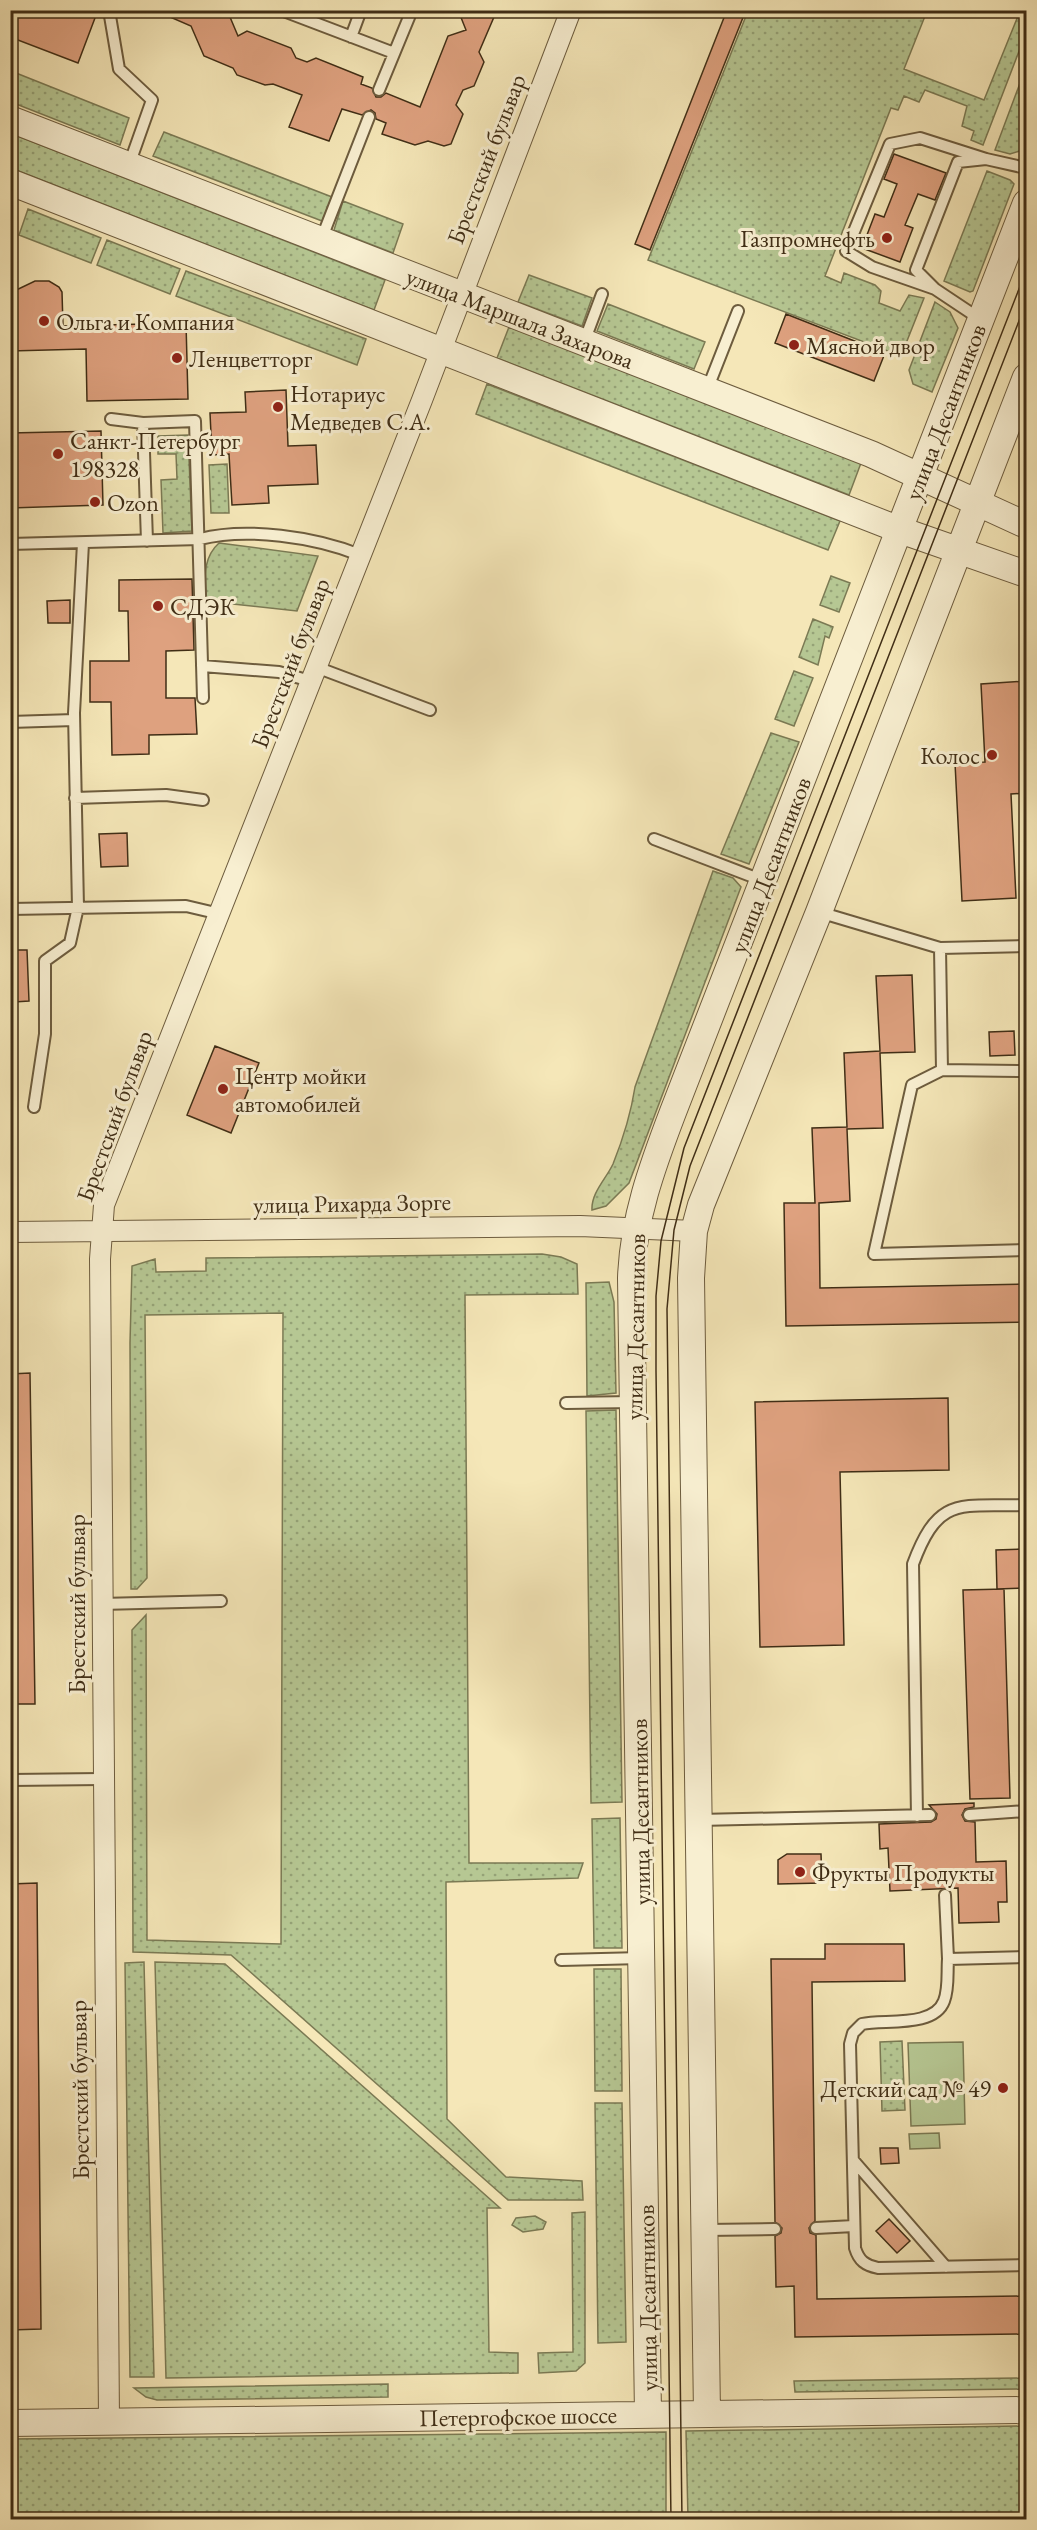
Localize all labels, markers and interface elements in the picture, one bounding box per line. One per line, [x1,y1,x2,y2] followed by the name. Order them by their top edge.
[439,69,533,249] street label: Брестский бульвар
[740,223,875,254] place label: Газпромнефть
[880,231,894,245] marker: Газпромнефть
[402,260,639,376] street label: улица Маршала Захарова
[56,306,235,337] place label: Ольга и Компания
[37,314,51,328] marker: Ольга и Компания
[897,319,993,505] street label: улица Десантников
[806,330,935,361] place label: Мясной двор
[787,338,801,352] marker: Мясной двор
[189,343,313,374] place label: Ленцветторг
[170,351,184,365] marker: Ленцветторг
[290,378,431,437] place label: Нотариус Медведев С.А.
[271,400,285,414] marker: Нотариус Медведев С.А.
[70,425,241,484] place label: Санкт-Петербург 198328
[51,447,65,461] marker: Санкт-Петербург 198328
[107,487,159,518] place label: Ozon
[88,495,102,509] marker: Ozon
[243,573,337,753] street label: Брестский бульвар
[170,591,236,622] place label: СДЭК
[151,599,165,613] marker: СДЭК
[920,740,980,771] place label: Колос
[985,748,999,762] marker: Колос
[722,772,818,958] street label: улица Десантников
[69,1026,159,1206] street label: Брестский бульвар
[235,1060,367,1119] place label: Центр мойки автомобилей
[216,1082,230,1096] marker: Центр мойки автомобилей
[253,1186,451,1220] street label: улица Рихарда Зорге
[618,1234,652,1420] street label: улица Десантников
[61,1514,92,1694] street label: Брестский бульвар
[623,1719,657,1905] street label: улица Десантников
[812,1857,995,1888] place label: Фрукты Продукты
[793,1865,807,1879] marker: Фрукты Продукты
[62,2000,96,2180] street label: Брестский бульвар
[821,2073,991,2104] place label: Детский сад № 49
[996,2081,1010,2095] marker: Детский сад № 49
[630,2205,664,2391] street label: улица Десантников
[419,2399,617,2433] street label: Петергофское шоссе

